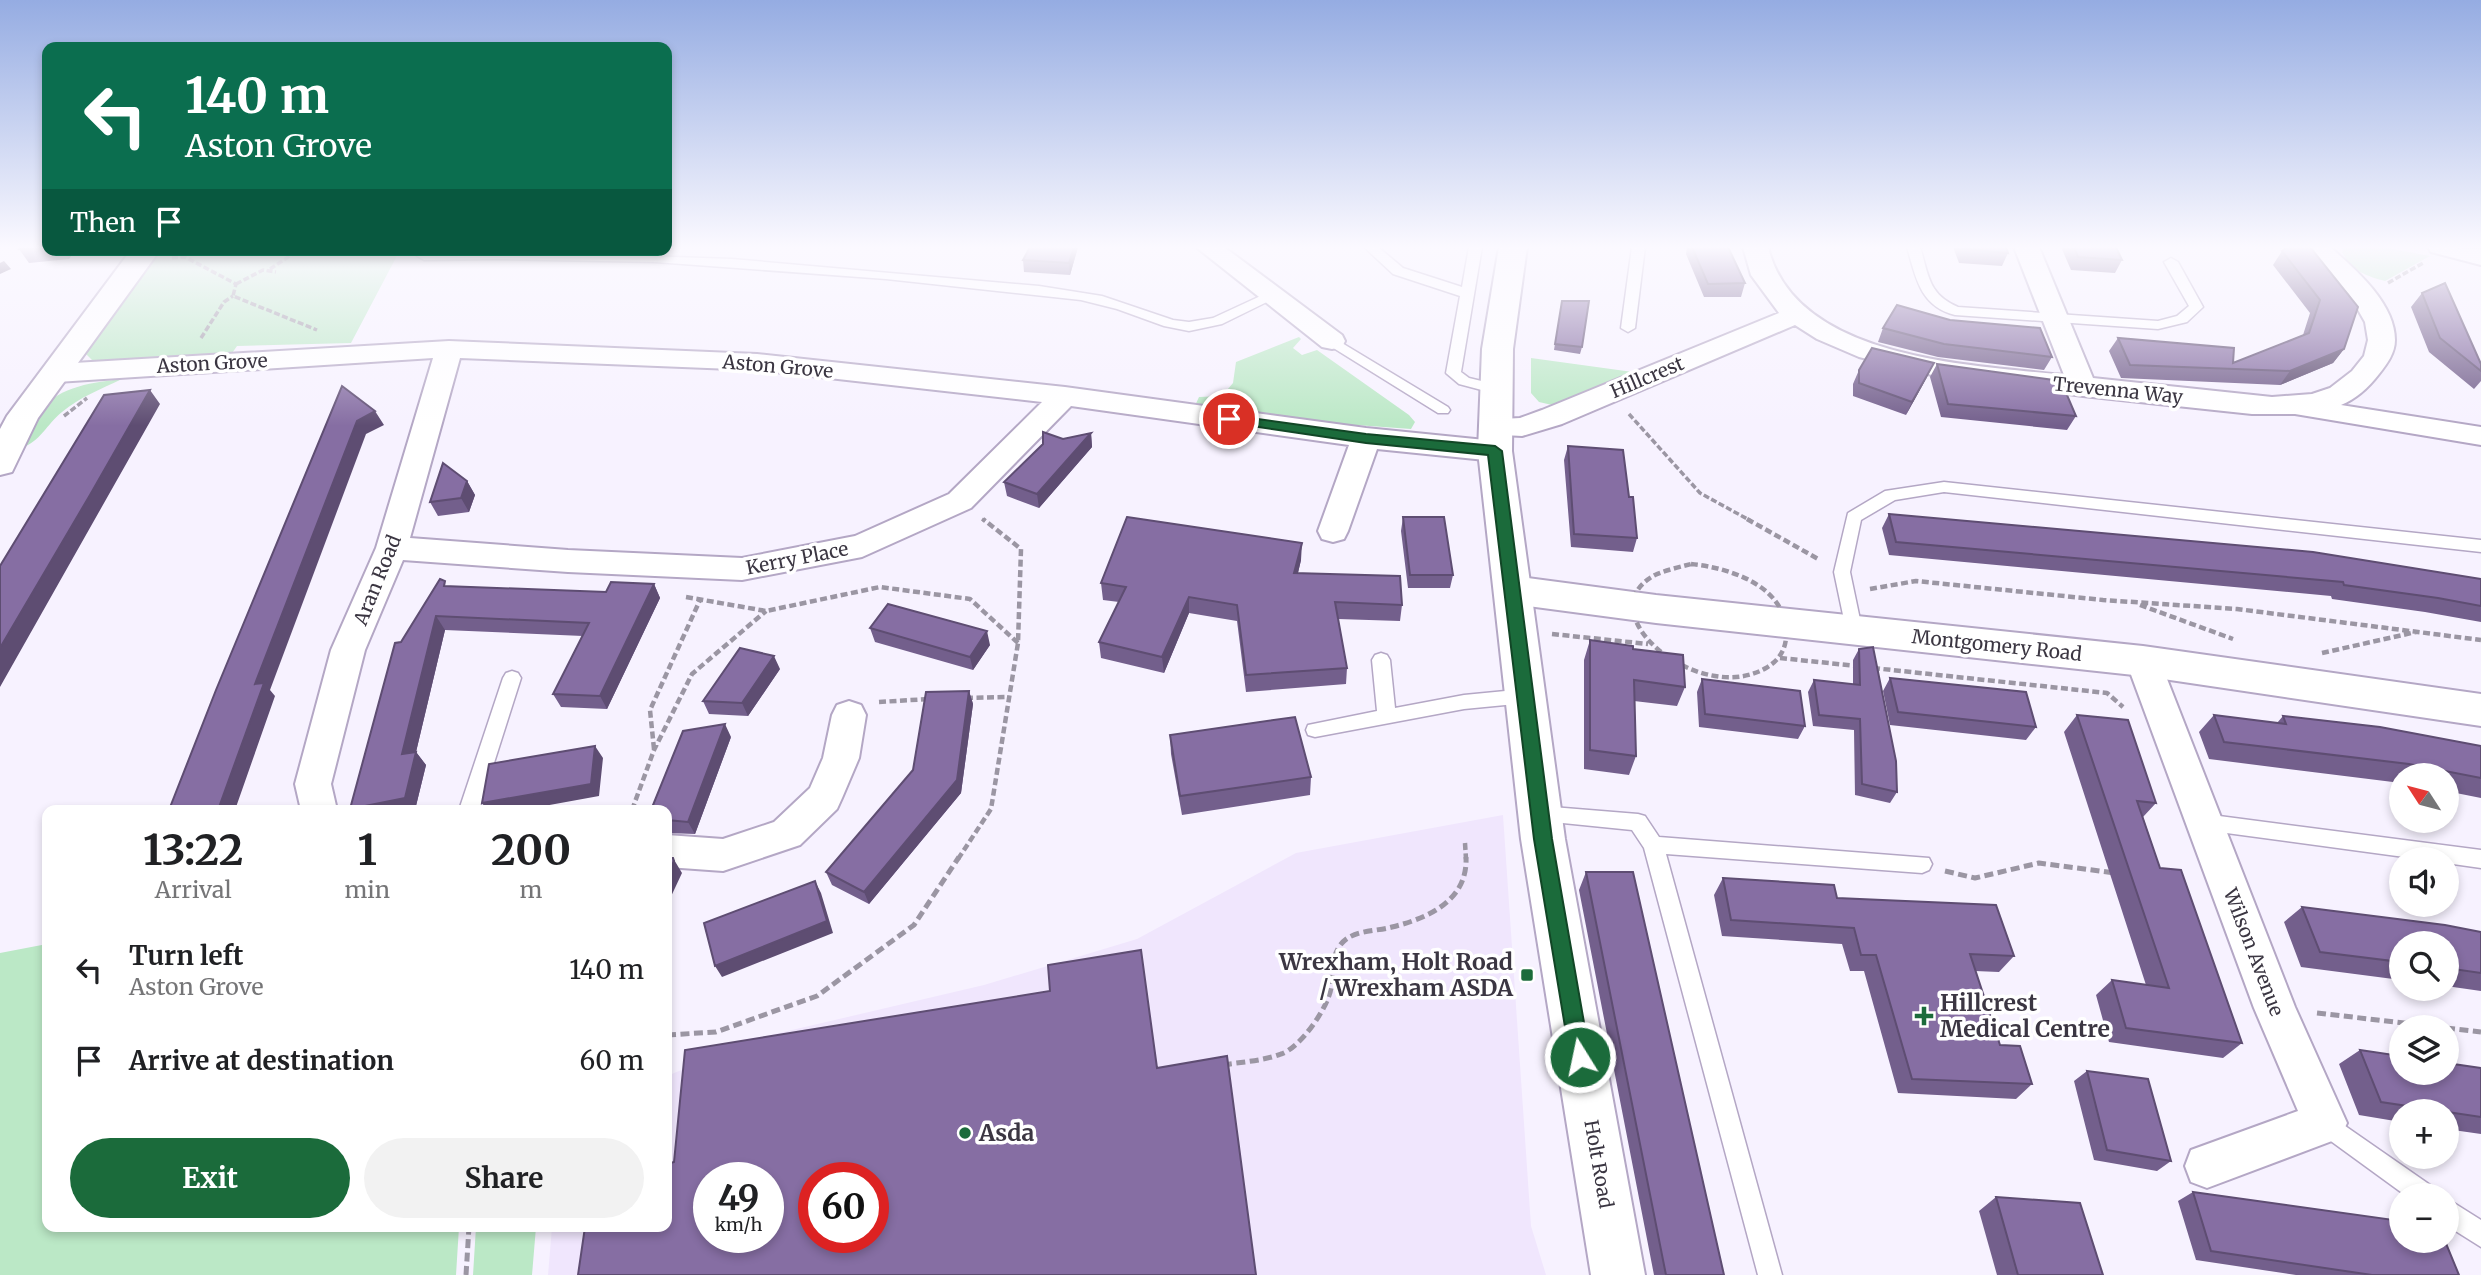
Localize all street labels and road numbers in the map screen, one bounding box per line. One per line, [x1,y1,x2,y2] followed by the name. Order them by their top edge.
[155,348,268,378] street label: Aston Grove
[721,349,834,383] street label: Aston Grove
[1607,351,1688,403] street label: Hillcrest
[2052,371,2184,409] street label: Trevenna Way
[348,531,406,630] street label: Aran Road
[744,536,850,580] street label: Kerry Place
[1911,624,2083,666] street label: Montgomery Road
[2218,884,2289,1019] street label: Wilson Avenue
[1579,1118,1619,1210] street label: Holt Road

